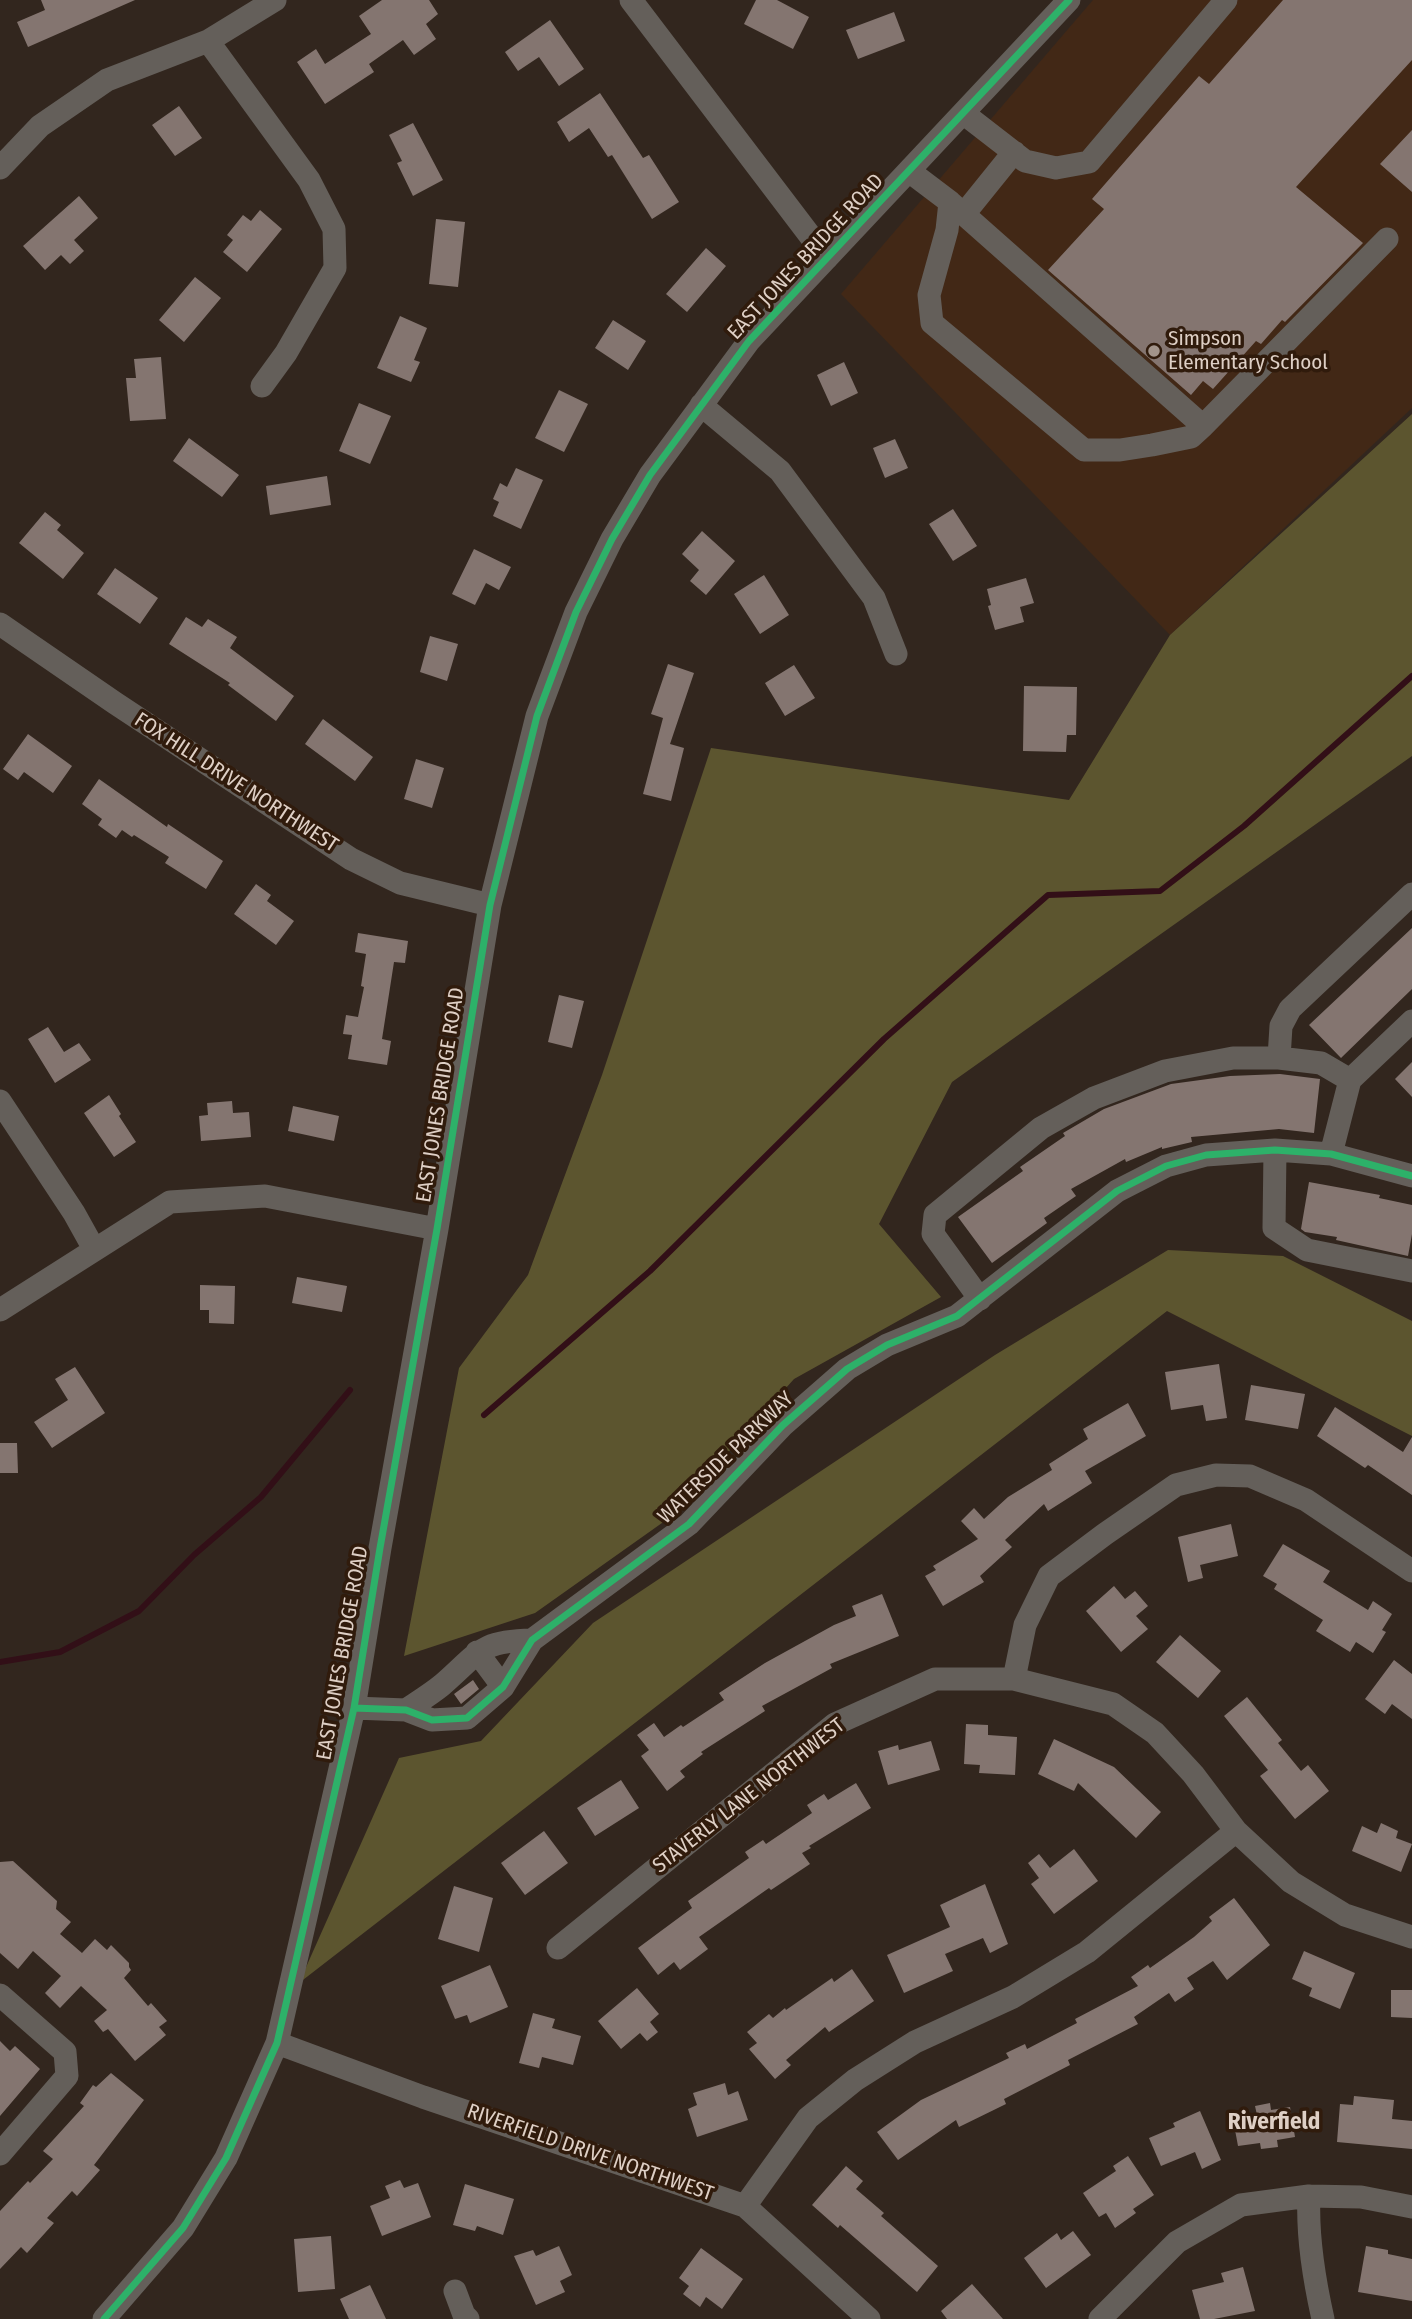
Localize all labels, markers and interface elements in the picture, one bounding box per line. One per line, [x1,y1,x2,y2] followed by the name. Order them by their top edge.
[723,169,889,345] street label: EAST JONES BRIDGE ROAD
[1168,326,1328,376] place label: Simpson Elementary School
[1146,343,1162,359] marker: Simpson Elementary School
[129,708,343,858] street label: FOX HILL DRIVE NORTHWEST
[412,986,470,1204] street label: EAST JONES BRIDGE ROAD
[653,1387,799,1529] street label: WATERSIDE PARKWAY
[312,1544,374,1762] street label: EAST JONES BRIDGE ROAD
[648,1713,850,1879] street label: STAVERLY LANE NORTHWEST
[463,2099,717,2207] street label: RIVERFIELD DRIVE NORTHWEST
[1228,2109,1320,2137] district label: Riverfield

